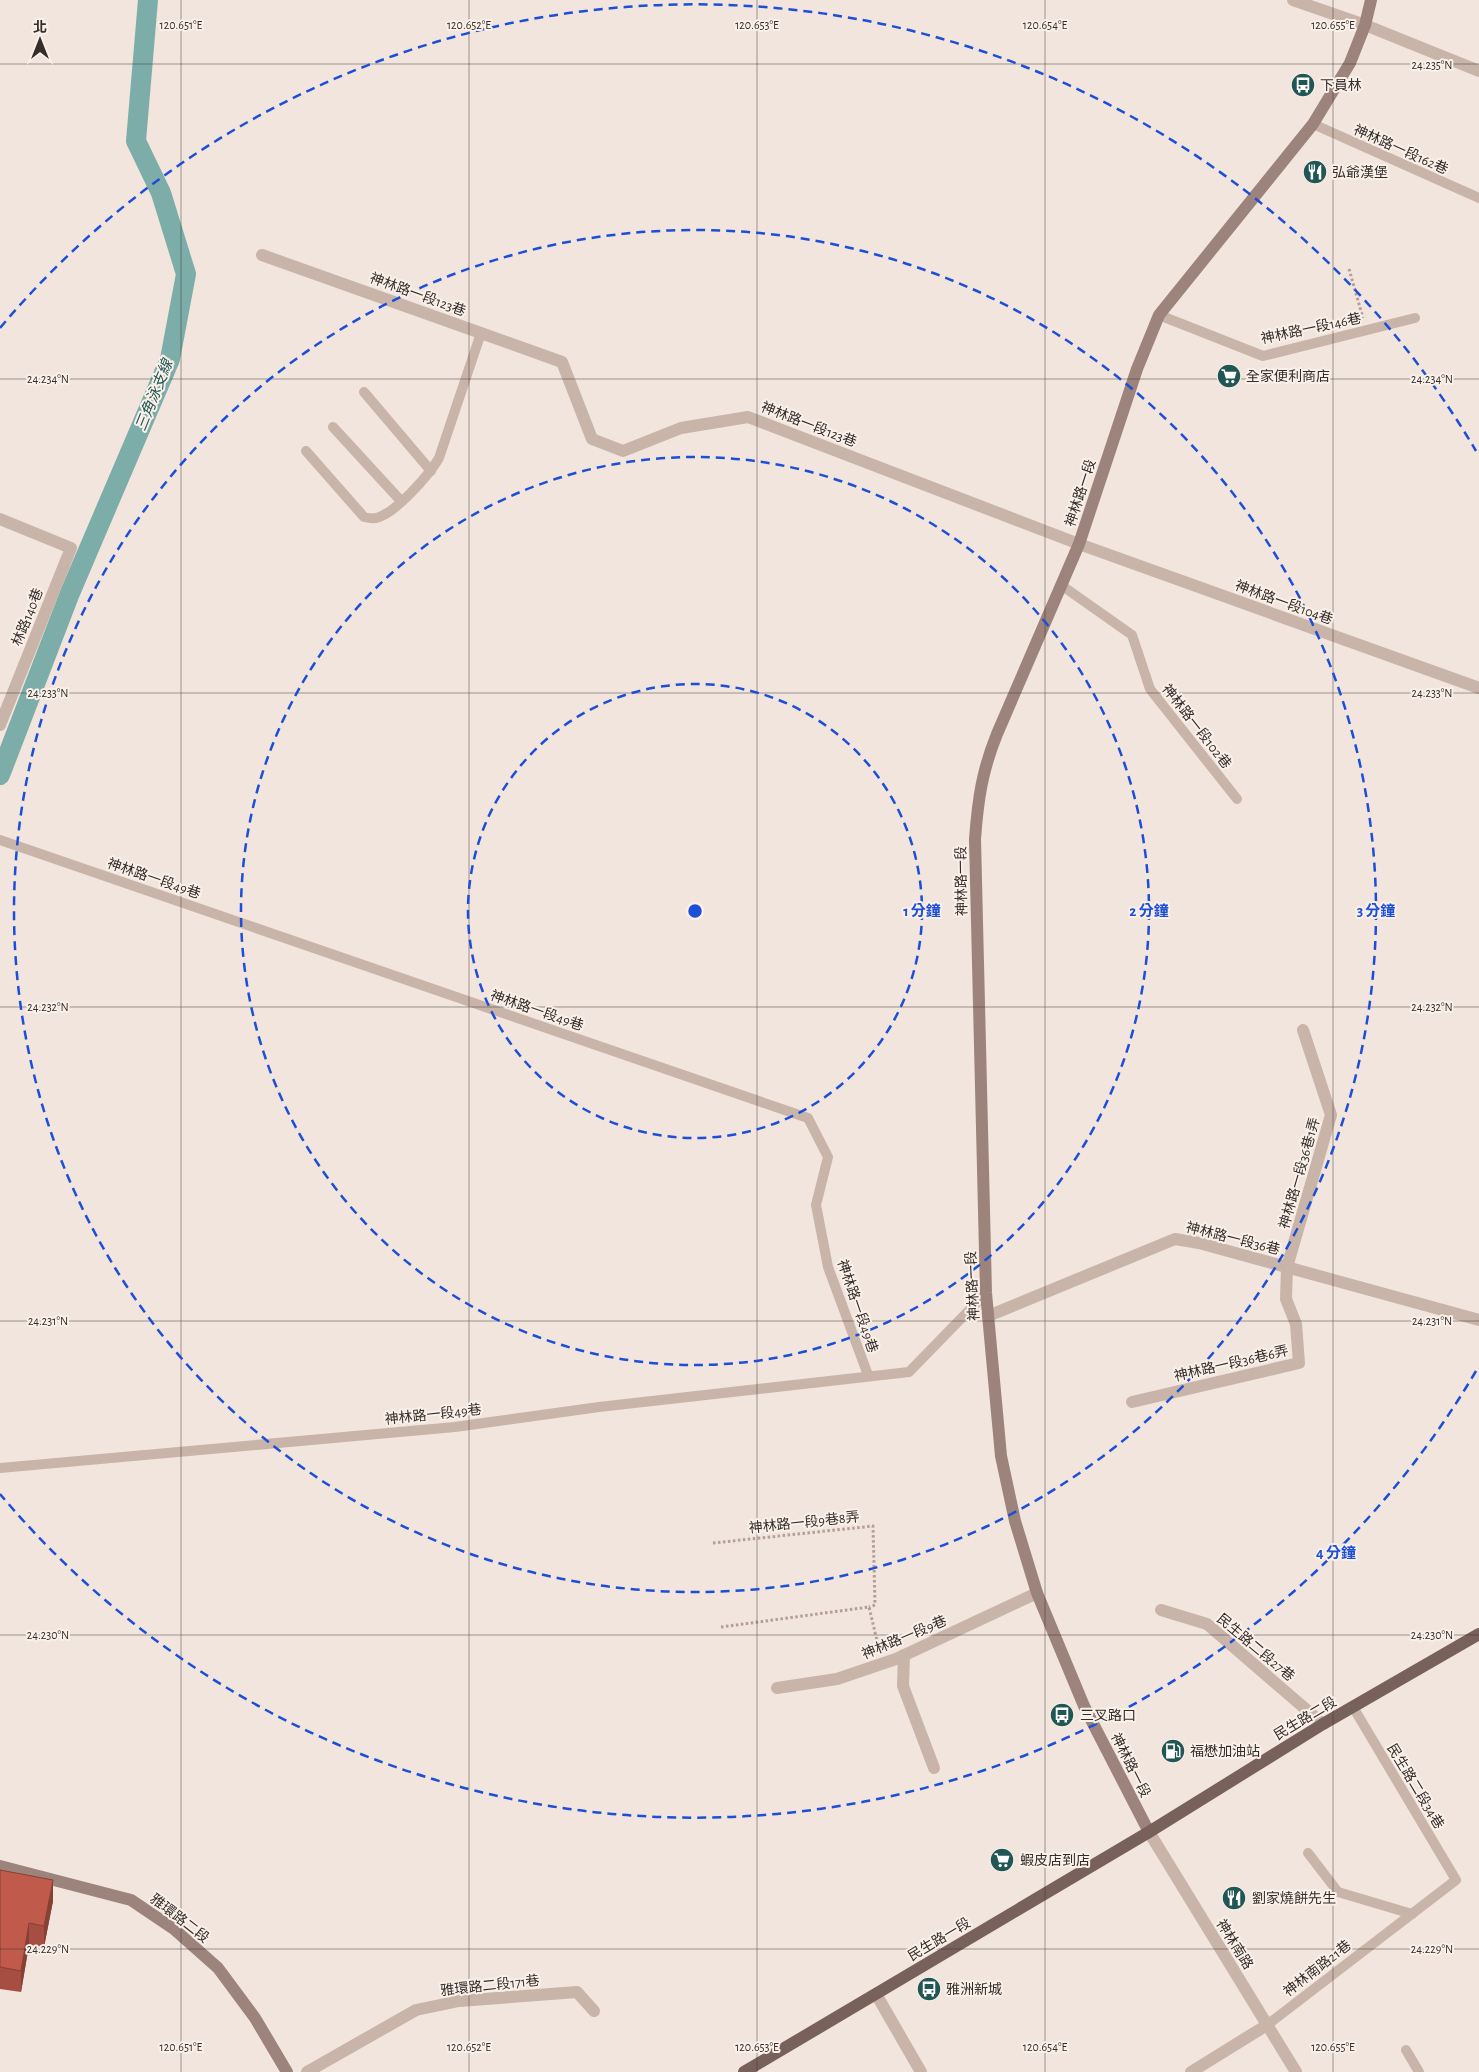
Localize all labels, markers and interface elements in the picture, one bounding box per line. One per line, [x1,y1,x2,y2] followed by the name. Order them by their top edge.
[15,15,65,65] north arrow
[160,19,203,31] text: 120.651°E
[447,19,491,31] text: 120.652°E
[735,19,779,31] text: 120.653°E
[1023,19,1067,31] text: 120.654°E
[1311,19,1355,31] text: 120.655°E
[33,20,47,35] text: 北
[1411,59,1453,71] text: 24.235°N
[1290,72,1316,98] bus stop icon: 下員林
[1320,78,1362,93] place label: 下員林
[1351,122,1450,177] street label: 神林路一段162巷
[1302,159,1328,185] restaurant icon: 弘爺漢堡
[1332,165,1388,180] place label: 弘爺漢堡
[368,270,468,319] street label: 神林路一段123巷
[1260,311,1363,346] street label: 神林路一段146巷
[133,355,176,433] water label: 三角泳支線
[1216,363,1242,389] supermarket icon: 全家便利商店
[1246,368,1330,384] place label: 全家便利商店
[27,373,69,385] text: 24.234°N
[1411,373,1453,385] text: 24.234°N
[759,399,859,450] street label: 神林路一段123巷
[1063,458,1098,529] street label: 神林路一段
[1233,578,1335,627] street label: 神林路一段104巷
[9,586,46,648] street label: 林路140巷
[1159,681,1234,771] street label: 神林路一段102巷
[27,687,69,699] text: 24.233°N
[1411,687,1453,699] text: 24.233°N
[953,846,970,916] street label: 神林路一段
[105,856,202,901] street label: 神林路一段49巷
[686,902,704,920] centre of rings
[903,903,941,919] text: 1 分鐘
[1129,903,1169,919] text: 2 分鐘
[1357,903,1395,919] text: 3 分鐘
[488,988,585,1033] street label: 神林路一段49巷
[27,1001,69,1013] text: 24.232°N
[1411,1001,1453,1013] text: 24.232°N
[1276,1116,1323,1231] street label: 神林路一段36巷1弄
[1184,1220,1281,1257] street label: 神林路一段36巷
[963,1251,982,1321] street label: 神林路一段
[835,1258,880,1355] street label: 神林路一段49巷
[28,1315,68,1327] text: 24.231°N
[1412,1315,1452,1327] text: 24.231°N
[1172,1343,1290,1384] street label: 神林路一段36巷6弄
[384,1402,482,1427] street label: 神林路一段49巷
[748,1509,860,1536] street label: 神林路一段9巷8弄
[1316,1545,1356,1561] text: 4 分鐘
[1214,1611,1297,1684] street label: 民生路二段27巷
[860,1613,949,1662] street label: 神林路一段9巷
[27,1629,69,1641] text: 24.230°N
[1411,1629,1453,1641] text: 24.230°N
[1271,1694,1339,1743] street label: 民生路二段
[1049,1702,1075,1728] bus stop icon: 三叉路口
[1080,1708,1136,1723] place label: 三叉路口
[1108,1731,1153,1800] street label: 神林路一段
[1160,1738,1186,1764] fuel station icon: 福懋加油站
[1384,1741,1447,1831] street label: 民生路二段34巷
[1190,1744,1260,1759] place label: 福懋加油站
[989,1847,1015,1873] supermarket icon: 蝦皮店到店
[1020,1853,1090,1868] place label: 蝦皮店到店
[1221,1885,1247,1911] restaurant icon: 劉家燒餅先生
[1252,1890,1336,1906] place label: 劉家燒餅先生
[147,1891,212,1946] street label: 雅環路二段
[905,1915,973,1964] street label: 民生路一段
[1213,1917,1256,1972] street label: 神林南路
[1281,1937,1354,1999] street label: 神林南路21巷
[27,1943,69,1955] text: 24.229°N
[1411,1943,1453,1955] text: 24.229°N
[440,1973,540,1998] street label: 雅環路二段171巷
[916,1976,942,2002] bus stop icon: 雅洲新城
[946,1981,1002,1997] place label: 雅洲新城
[160,2041,203,2053] text: 120.651°E
[447,2041,491,2053] text: 120.652°E
[735,2041,779,2053] text: 120.653°E
[1023,2041,1067,2053] text: 120.654°E
[1311,2041,1355,2053] text: 120.655°E

